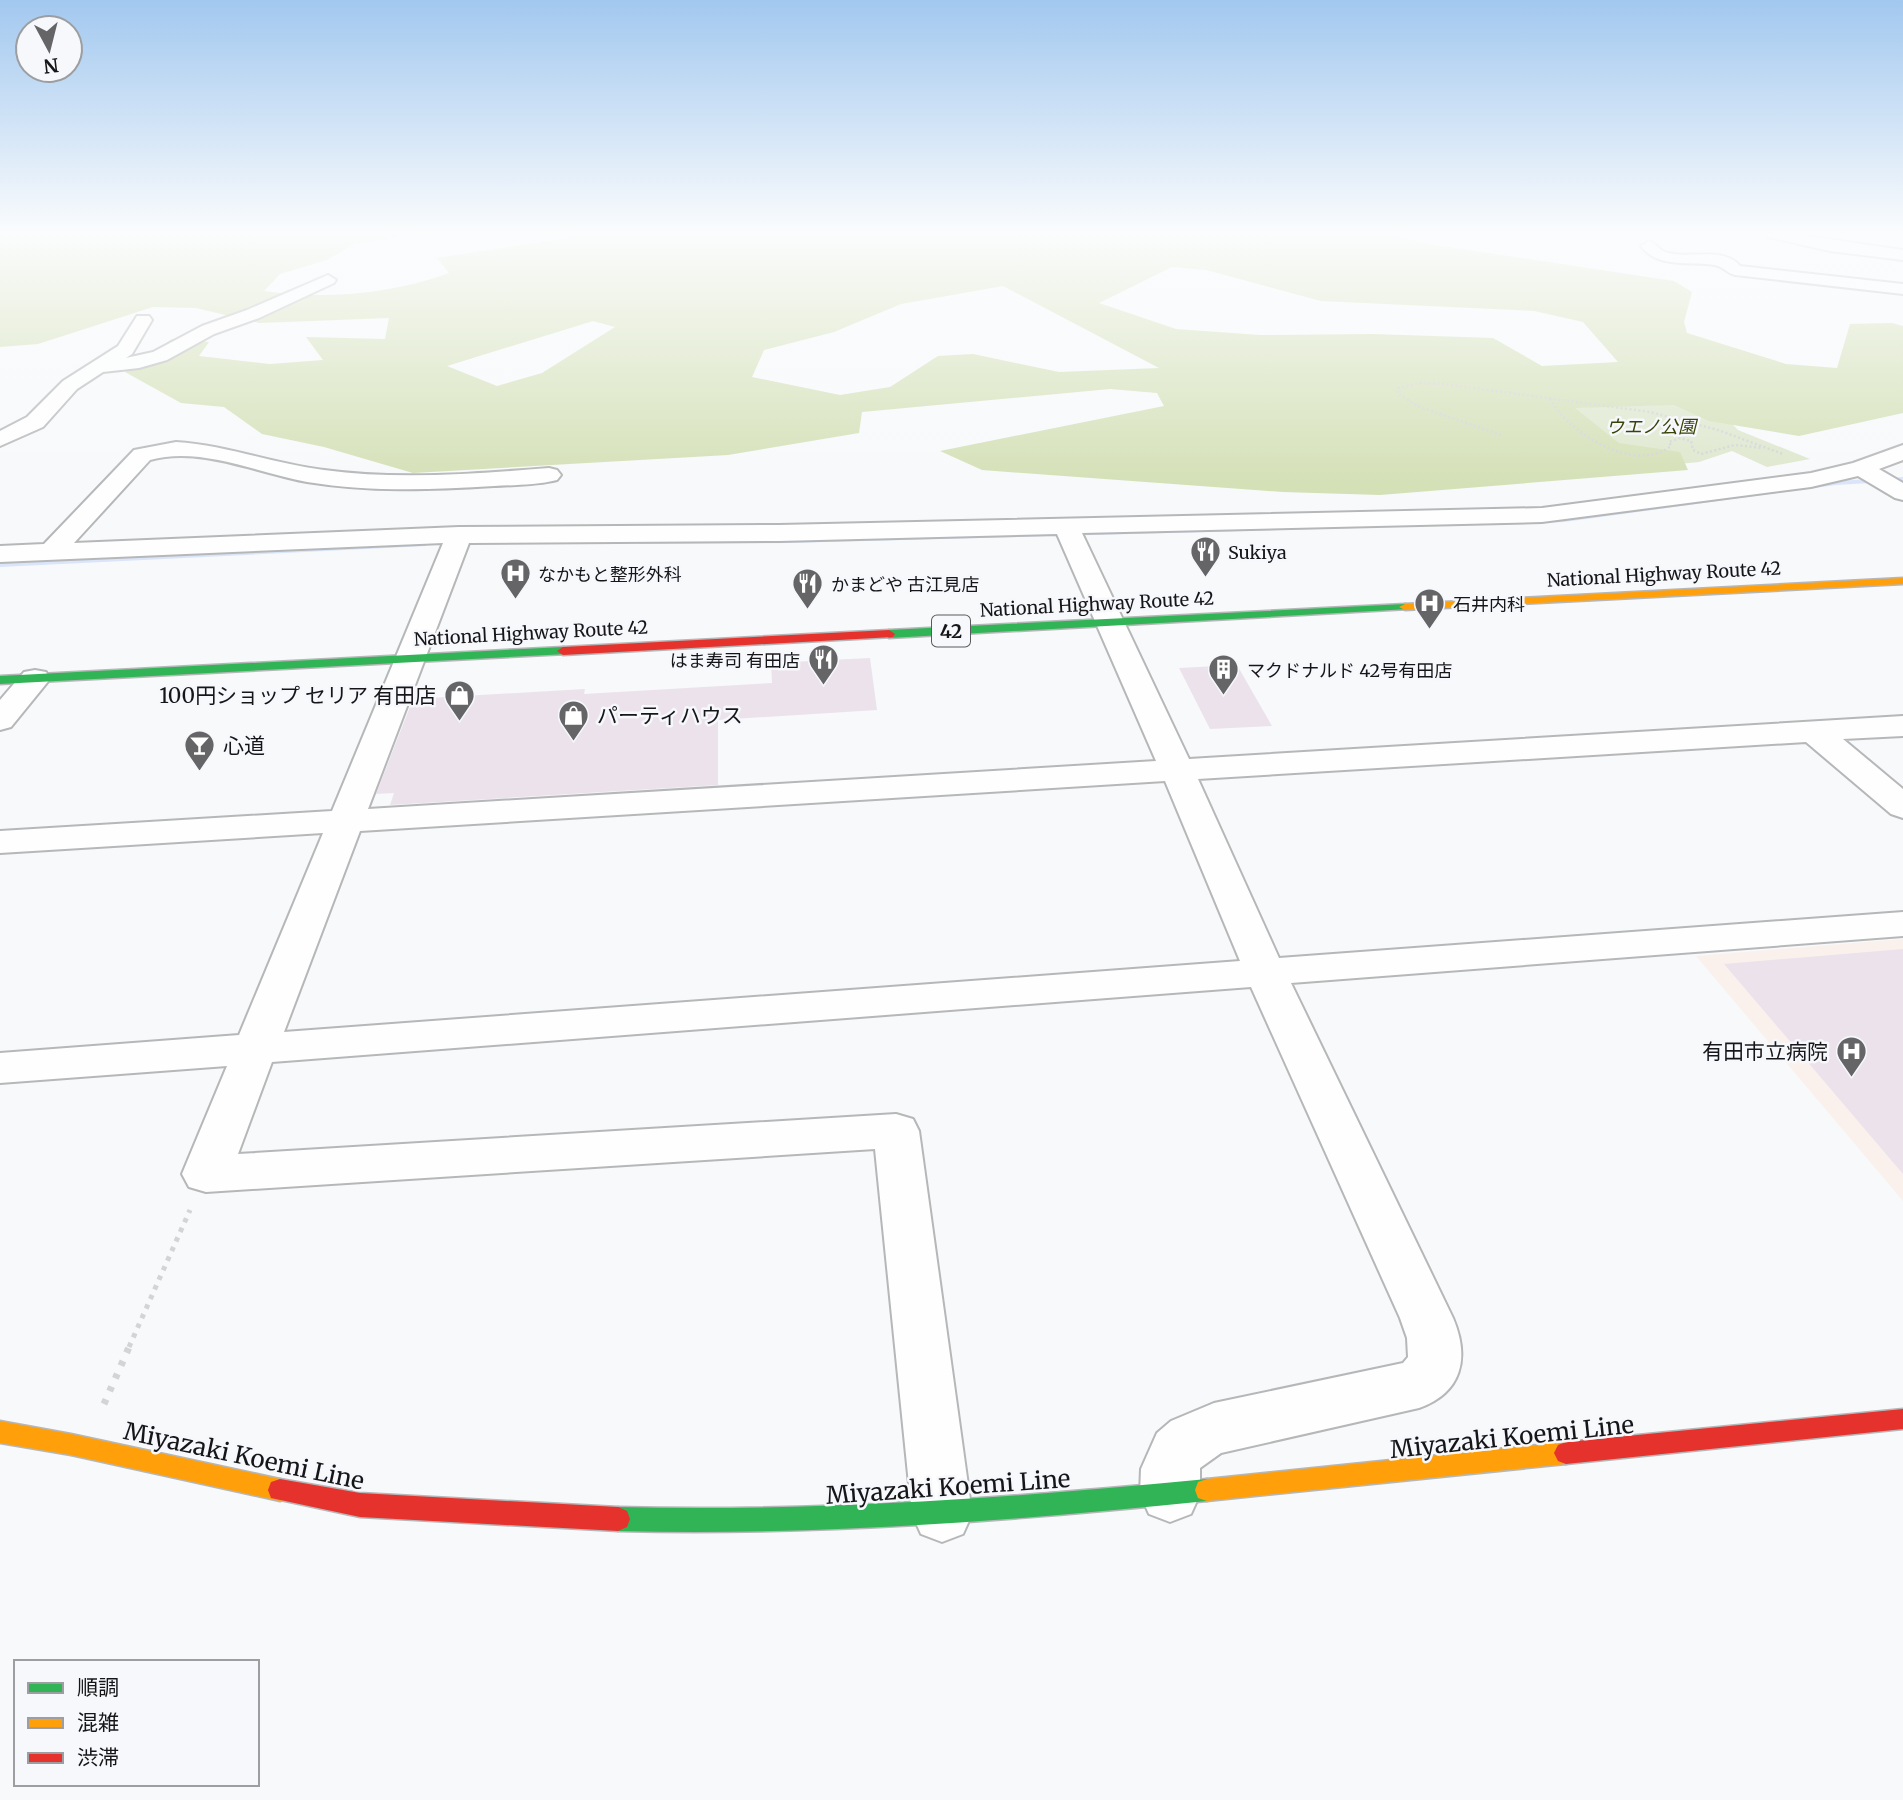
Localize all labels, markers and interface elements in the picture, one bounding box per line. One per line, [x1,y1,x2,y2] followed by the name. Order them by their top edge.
[14,14,84,84] north arrow
[42,53,60,79] text: N
[1606,415,1699,438] park label: ウエノ公園
[1188,535,1222,579] restaurant icon: Sukiya
[1228,541,1287,564] place label: Sukiya
[1546,556,1782,592] street label: National Highway Route 42
[498,557,532,601] hospital icon: なかもと整形外科
[538,563,682,586] place label: なかもと整形外科
[791,567,825,611] restaurant icon: かまどや 古江見店
[831,573,979,596] place label: かまどや 古江見店
[979,586,1215,622] street label: National Highway Route 42
[1413,587,1447,631] hospital icon: 石井内科
[1453,593,1525,616] place label: 石井内科
[413,615,649,651] street label: National Highway Route 42
[932,616,970,646] road number: 42
[806,643,840,687] restaurant icon: はま寿司 有田店
[670,649,800,672] place label: はま寿司 有田店
[1207,653,1241,697] building icon: マクドナルド 42号有田店
[1247,659,1452,682] place label: マクドナルド 42号有田店
[442,678,476,722] shop icon: 100円ショップ セリア 有田店
[159,682,436,709] place label: 100円ショップ セリア 有田店
[557,698,591,742] shop icon: パーティハウス
[597,702,743,729] place label: パーティハウス
[183,728,217,772] bar icon: 心道
[223,732,265,759] place label: 心道
[1834,1034,1868,1078] hospital icon: 有田市立病院
[1702,1038,1828,1065] place label: 有田市立病院
[1389,1409,1635,1465] street label: Miyazaki Koemi Line
[121,1415,367,1497] street label: Miyazaki Koemi Line
[825,1463,1071,1511] street label: Miyazaki Koemi Line
[14,1660,259,1786] legend
[77,1674,119,1701] text: 順調
[77,1709,119,1736] text: 混雑
[77,1744,119,1771] text: 渋滞

